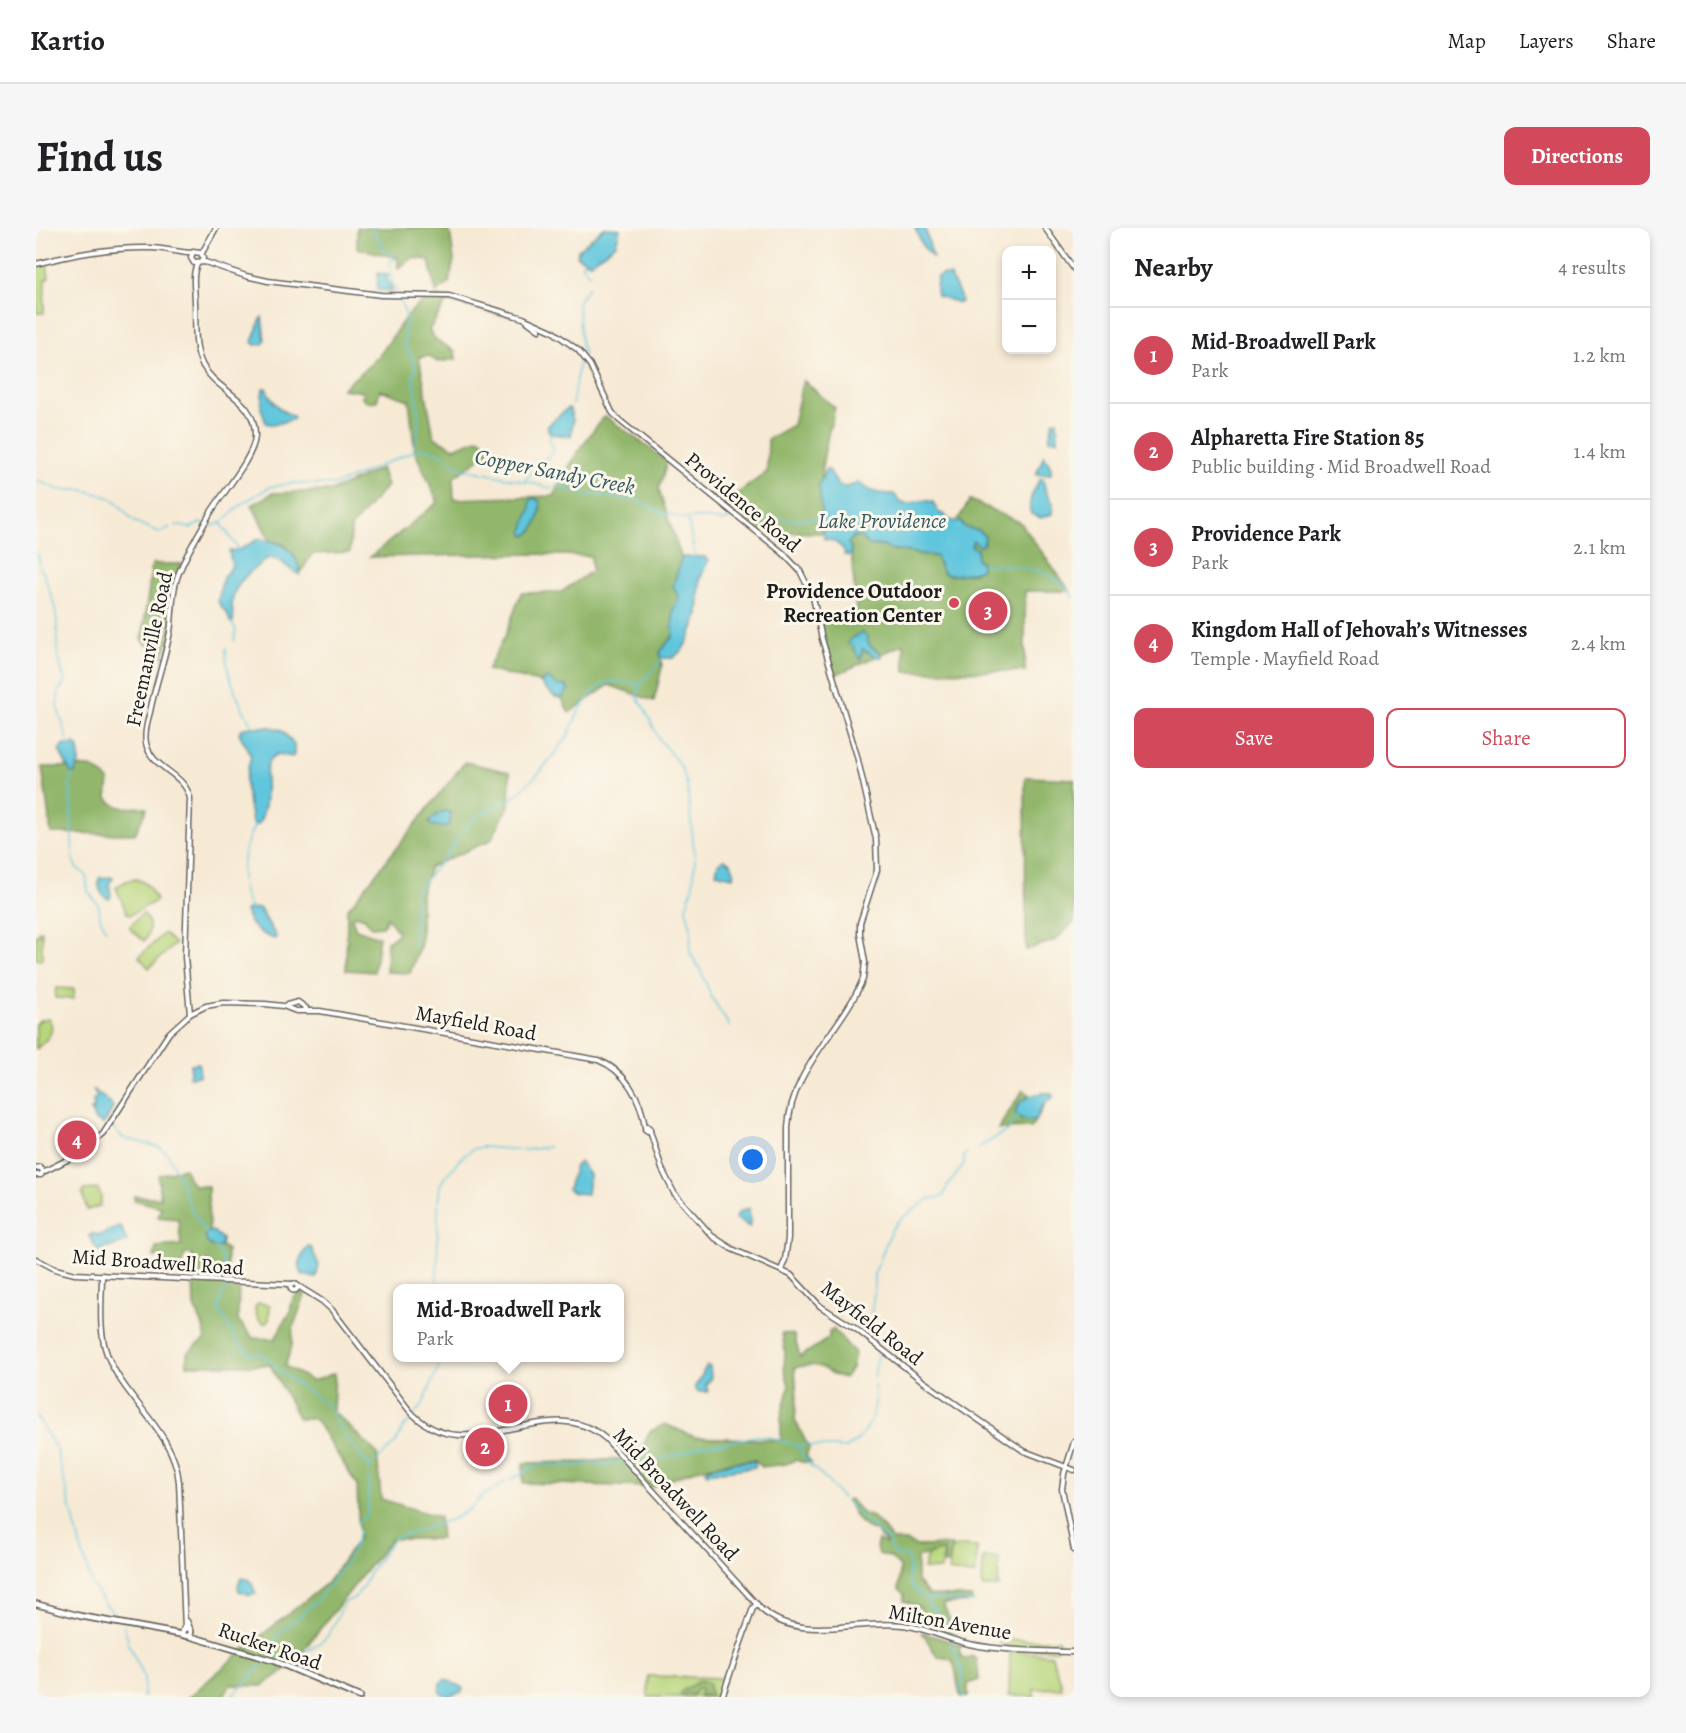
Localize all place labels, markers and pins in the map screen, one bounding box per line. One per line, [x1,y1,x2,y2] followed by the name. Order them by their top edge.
[766,577,942,629] place label: Providence Outdoor Recreation Center
[968,588,1008,634] pin: 3
[947,596,961,610] marker: Providence Outdoor Recreation Center
[58,1118,96,1162] pin: 4
[488,1382,528,1426] pin: 1
[466,1424,504,1470] pin: 2

